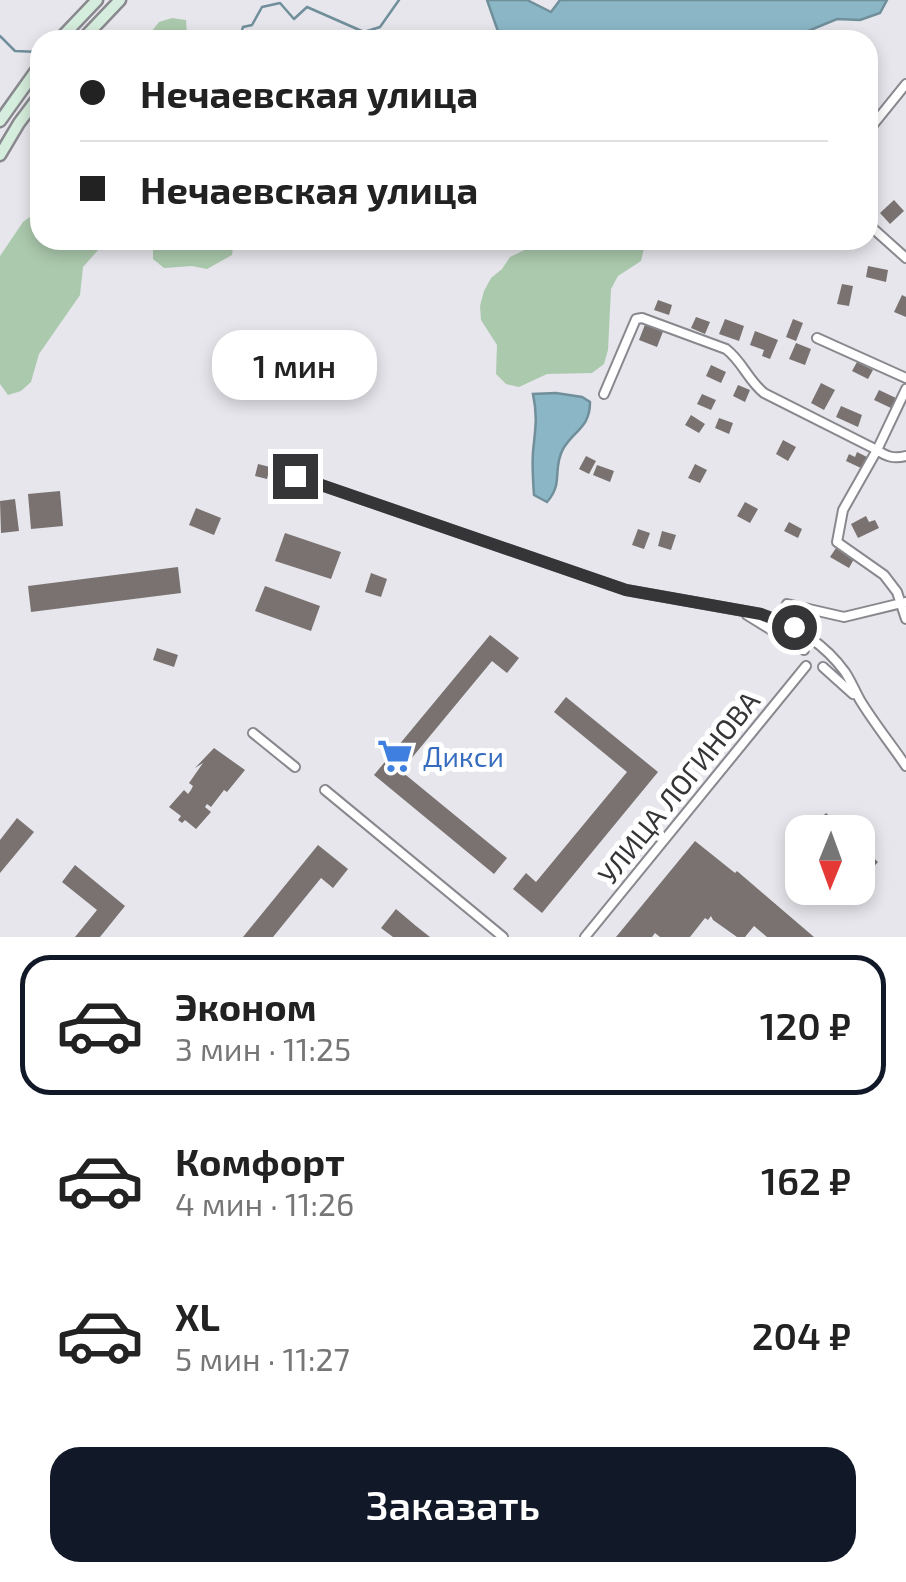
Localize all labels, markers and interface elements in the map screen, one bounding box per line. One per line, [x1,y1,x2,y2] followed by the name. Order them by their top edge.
[140,70,478,116] text: Нечаевская улица
[140,166,478,212] text: Нечаевская улица
[212,331,378,401] callout: 1 мин
[253,346,336,384] text: 1 мин
[273,454,318,499] route end
[772,605,817,650] route start
[590,683,766,890] street label: УЛИЦА ЛОГИНОВА
[376,737,414,775] supermarket icon: Дикси
[423,739,504,773] place label: Дикси
[785,815,875,905] north arrow
[785,815,875,905] map controls
[55,980,145,1070] icon: car
[175,983,317,1029] text: Эконом
[760,1002,851,1048] text: 120 ₽
[175,1029,351,1067] text: 3 мин · 11:25
[55,1135,145,1225] icon: car
[175,1138,345,1184] text: Комфорт
[761,1157,851,1203] text: 162 ₽
[175,1184,354,1222] text: 4 мин · 11:26
[55,1290,145,1380] icon: car
[175,1293,220,1339] text: XL
[752,1312,851,1358] text: 204 ₽
[175,1339,350,1377] text: 5 мин · 11:27
[50,1447,856,1562] button: Заказать

